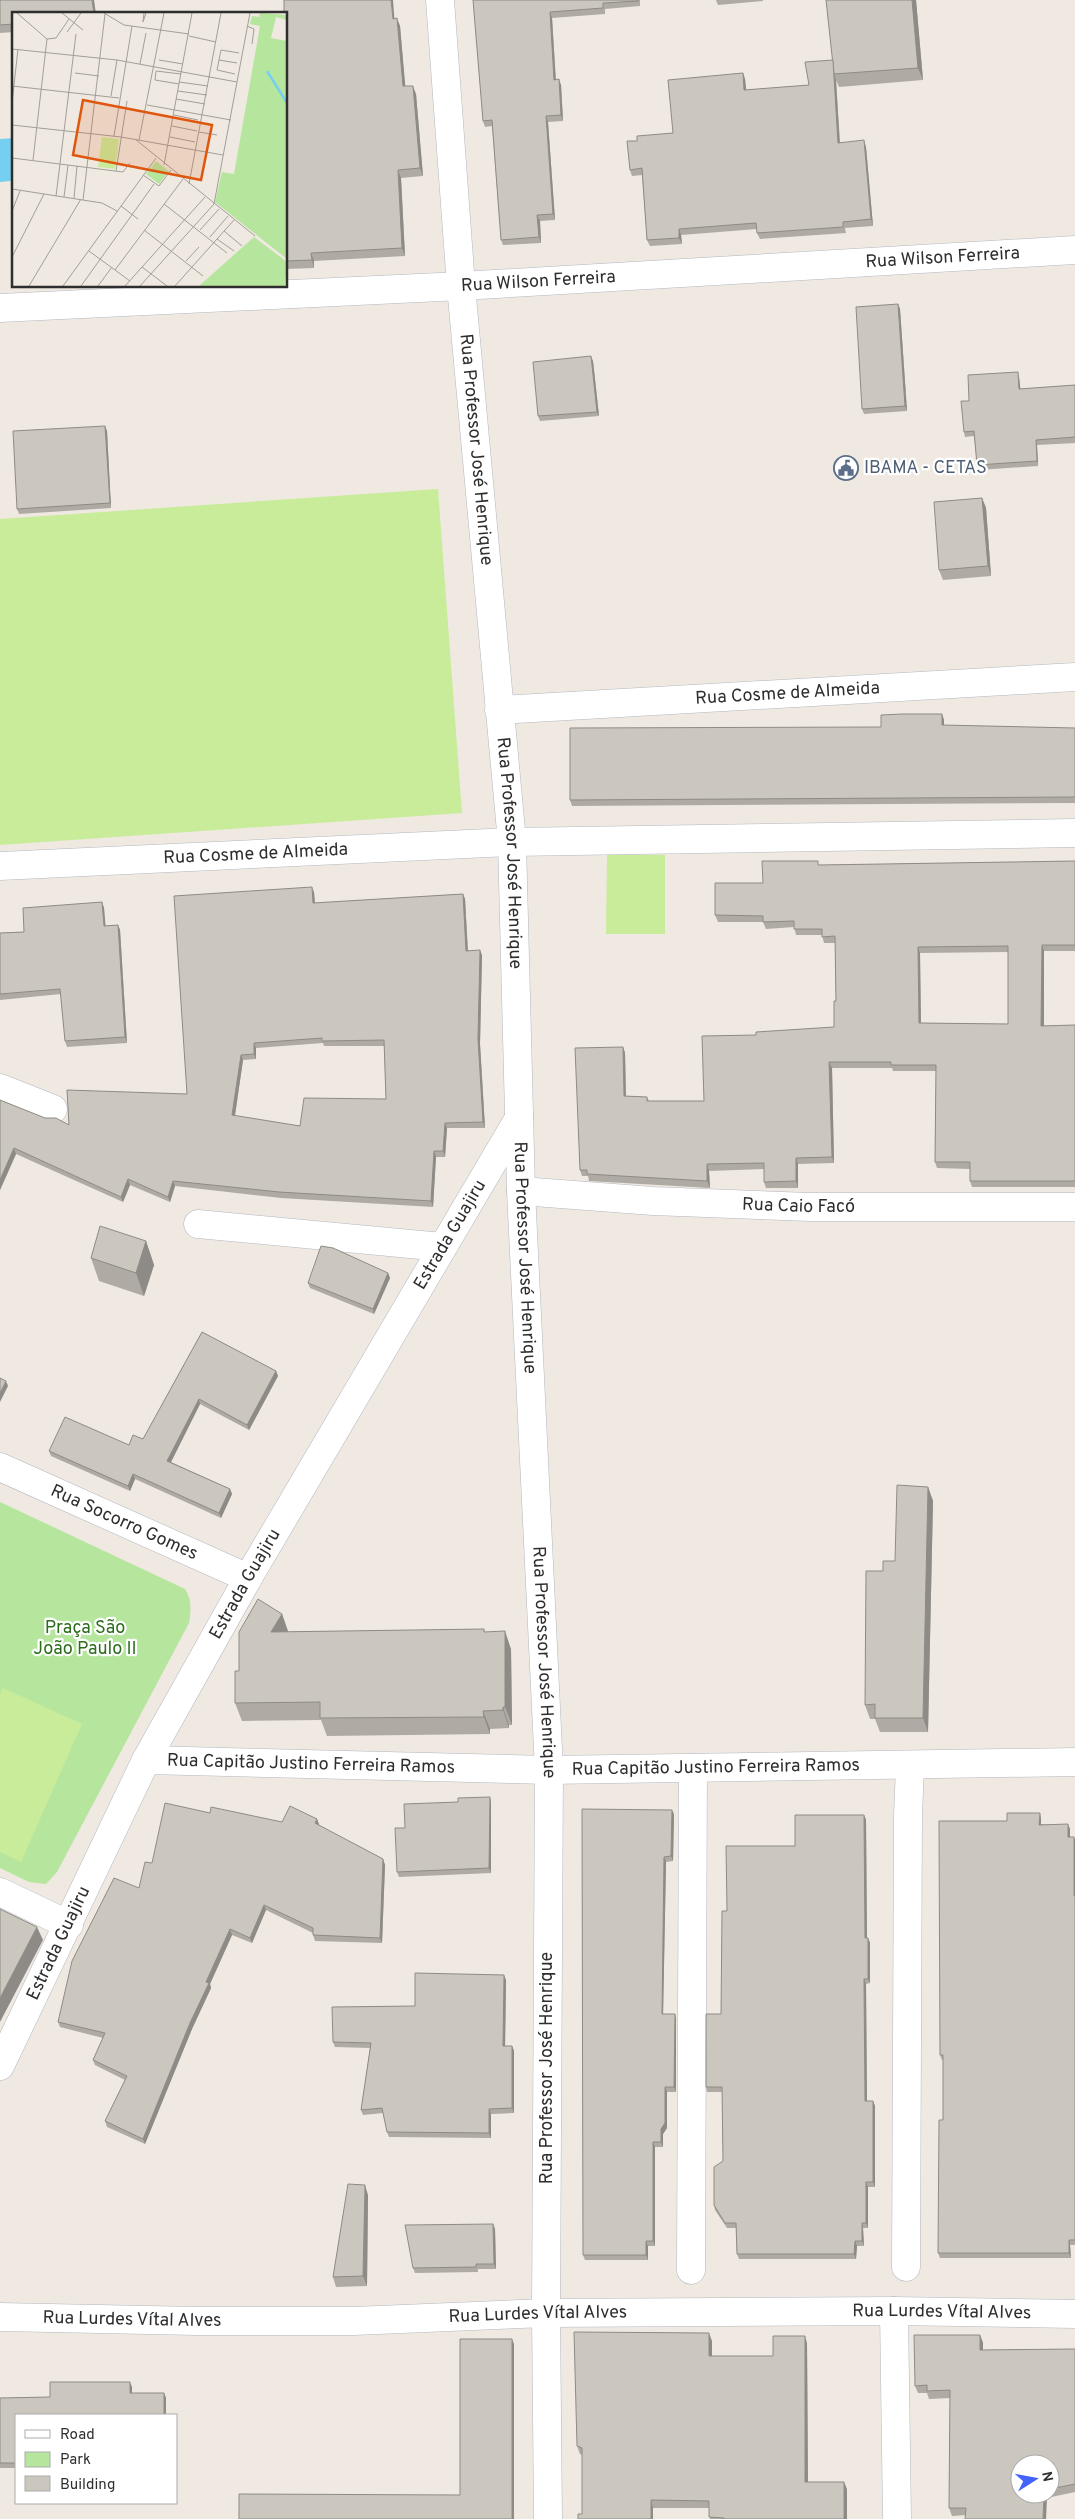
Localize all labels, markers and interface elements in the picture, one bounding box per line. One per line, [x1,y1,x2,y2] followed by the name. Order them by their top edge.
[12,12,288,288] inset map
[865,242,1021,274] street label: Rua Wilson Ferreira
[460,265,616,297] street label: Rua Wilson Ferreira
[454,333,498,566] street label: Rua Professor José Henrique
[833,455,859,481] public building icon: IBAMA - CETAS
[864,457,987,480] place label: IBAMA - CETAS
[695,677,880,710] street label: Rua Cosme de Almeida
[491,736,527,969] street label: Rua Professor José Henrique
[163,838,349,870] street label: Rua Cosme de Almeida
[508,1141,541,1374] street label: Rua Professor José Henrique
[409,1176,492,1294] street label: Estrada Guajiru
[741,1193,855,1219] street label: Rua Caio Facó
[47,1480,202,1566] street label: Rua Socorro Gomes
[204,1525,286,1643] street label: Estrada Guajiru
[527,1545,561,1778] street label: Rua Professor José Henrique
[33,1617,137,1661] park label: Praça São João Paulo II
[167,1749,455,1779] street label: Rua Capitão Justino Ferreira Ramos
[572,1754,860,1781] street label: Rua Capitão Justino Ferreira Ramos
[22,1882,96,2004] street label: Estrada Guajiru
[536,1952,559,2184] street label: Rua Professor José Henrique
[852,2299,1031,2325] street label: Rua Lurdes Vítal Alves
[448,2301,627,2329] street label: Rua Lurdes Vítal Alves
[42,2306,221,2333] street label: Rua Lurdes Vítal Alves
[15,2414,178,2504] legend
[60,2426,95,2445] text: Road
[60,2451,91,2470] text: Park
[1010,2454,1060,2504] north arrow
[1037,2470,1056,2483] text: N
[60,2476,115,2495] text: Building

